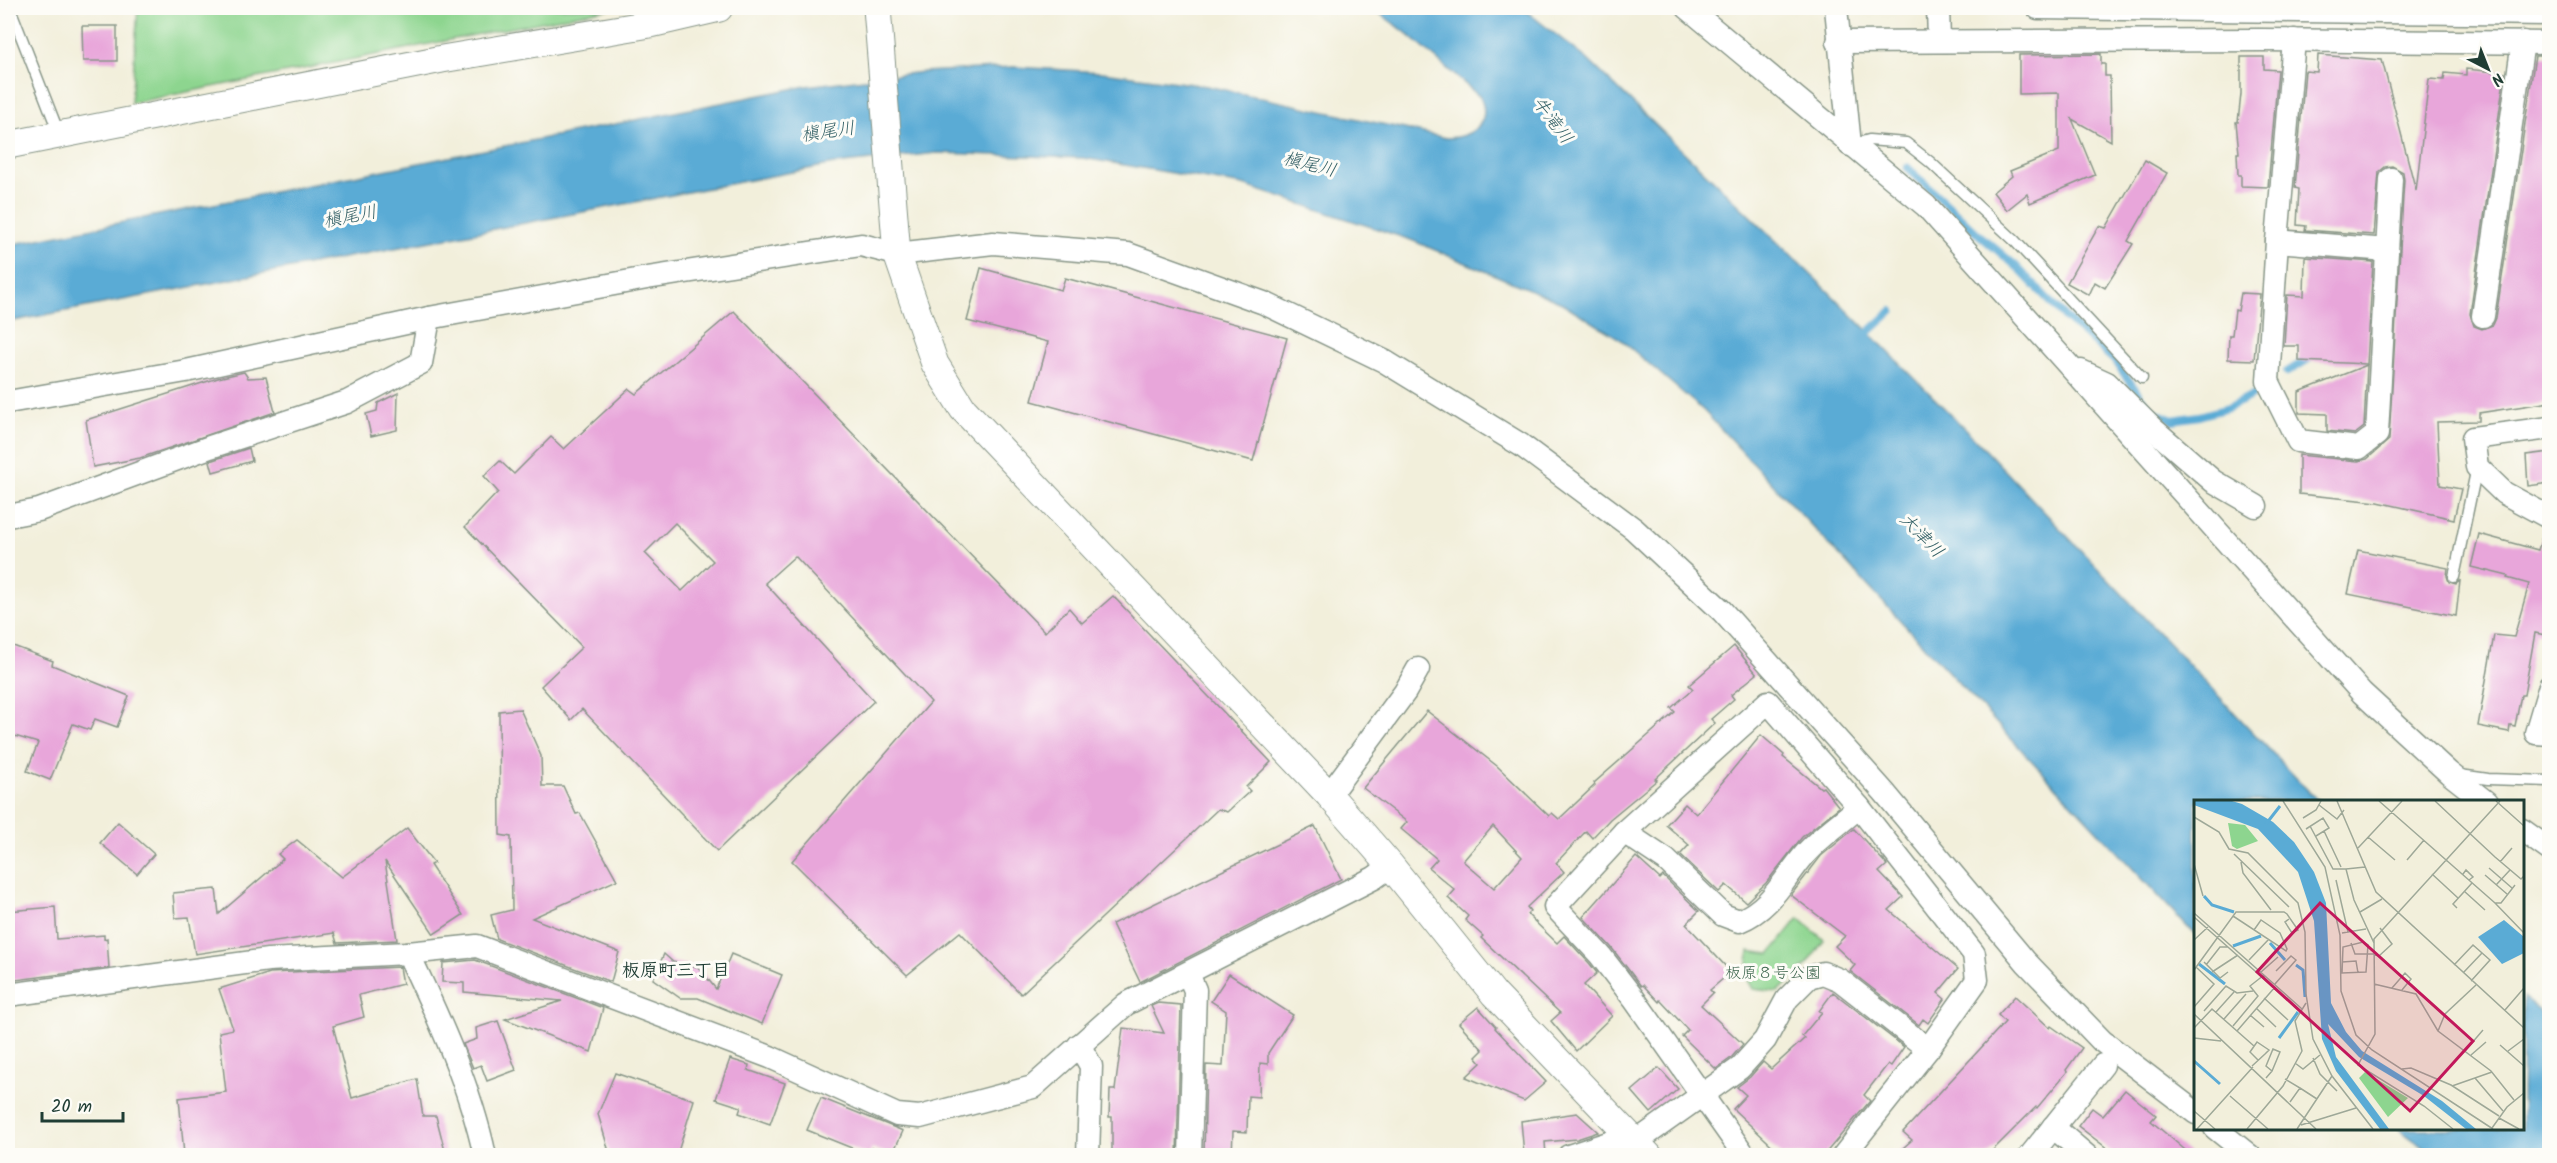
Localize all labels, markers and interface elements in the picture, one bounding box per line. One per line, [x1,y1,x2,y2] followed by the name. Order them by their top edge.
[2458,39,2518,99] north arrow
[2485,66,2509,92] text: N
[1524,91,1580,151] water label: 牛滝川
[799,114,857,151] water label: 槇尾川
[1280,145,1339,186] water label: 槇尾川
[321,198,380,237] water label: 槇尾川
[1892,507,1950,566] water label: 大津川
[2194,800,2524,1130] inset map
[622,957,730,986] district label: 板原町三丁目
[1725,961,1821,986] park label: 板原８号公園
[42,1085,123,1123] scale bar
[51,1093,92,1122] text: 20 m

